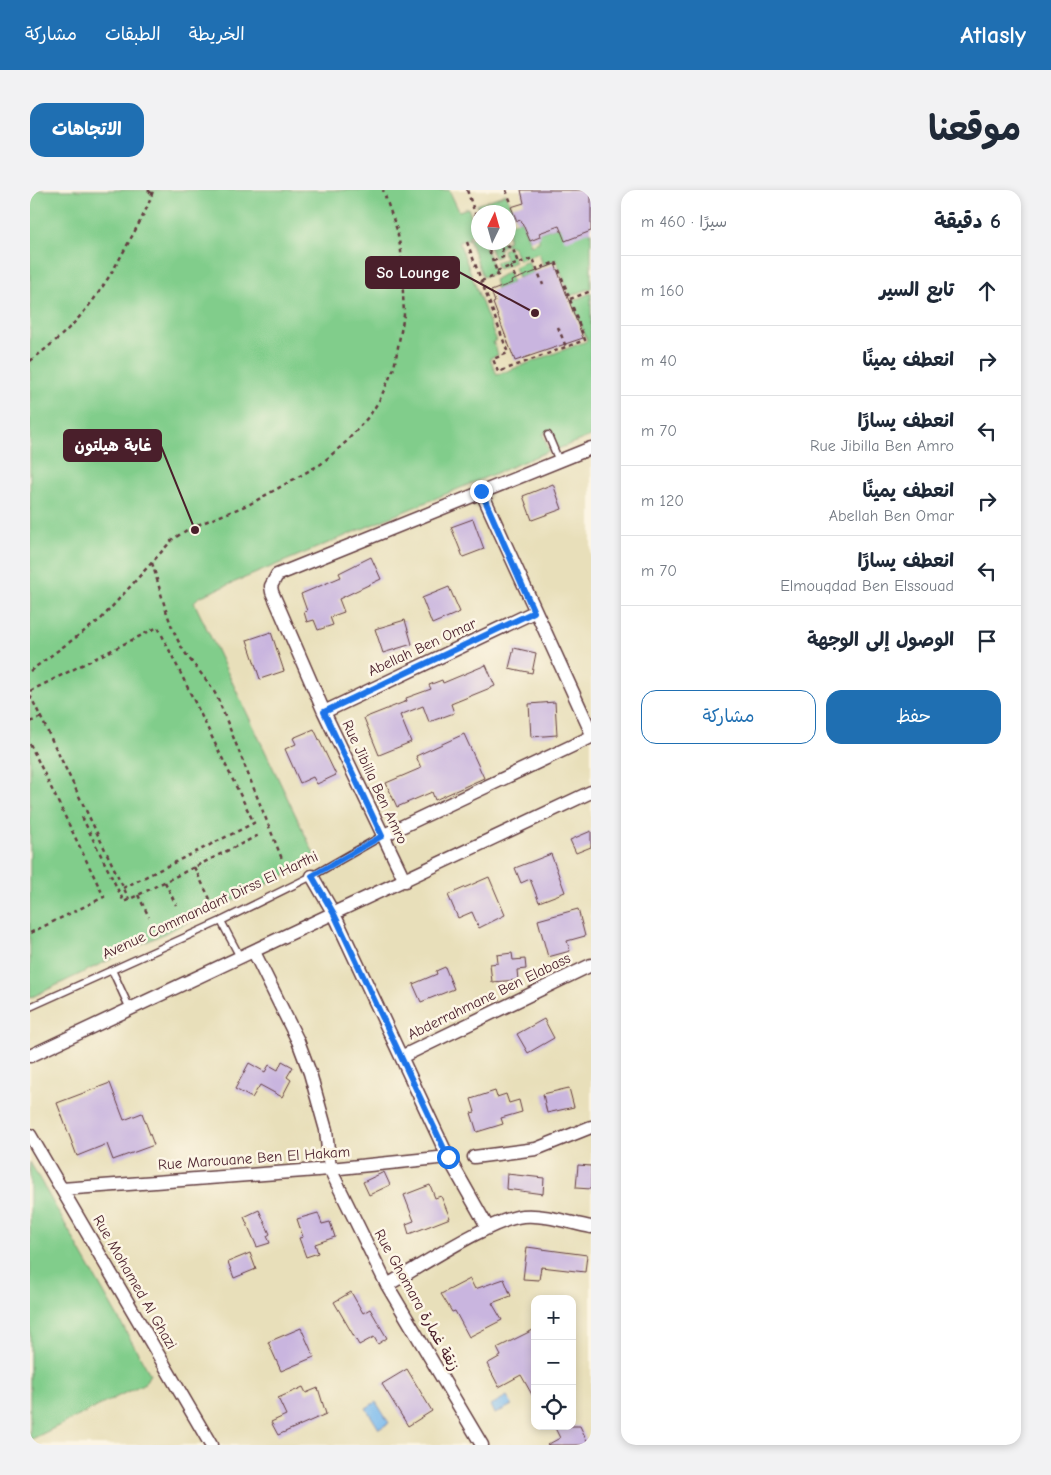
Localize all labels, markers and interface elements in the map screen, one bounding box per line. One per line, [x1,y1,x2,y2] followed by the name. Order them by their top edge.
[960,21,1026,49] text: Atlasly
[25,24,77,45] text: مشاركة
[105,24,161,45] text: الطبقات
[189,24,245,45] text: الخريطة
[30,103,144,157] button: الاتجاهات
[928,108,1021,149] text: موقعنا
[471,205,516,250] north arrow
[934,209,1001,233] text: 6 دقيقة
[641,213,727,231] text: سيرًا · 460 m
[366,257,459,288] callout: So Lounge
[377,264,450,282] text: So Lounge
[973,277,1001,305] icon: ahead
[880,279,954,301] text: تابع السير
[641,282,684,300] text: 160 m
[973,347,1001,375] icon: right
[862,349,954,371] text: انعطف يمينًا
[641,352,677,370] text: 40 m
[857,410,954,432] text: انعطف يسارًا
[973,417,1001,445] icon: left
[641,422,677,440] text: 70 m
[64,430,161,461] callout: غابة هيلتون
[75,437,152,456] text: غابة هيلتون
[810,437,954,455] text: Rue Jibilla Ben Amro
[470,480,493,503] route end
[862,480,954,502] text: انعطف يمينًا
[973,487,1001,515] icon: right
[641,492,684,510] text: 120 m
[829,507,954,525] text: Abellah Ben Omar
[857,550,954,572] text: انعطف يسارًا
[973,557,1001,585] icon: left
[641,562,677,580] text: 70 m
[780,577,954,595] text: Elmouqdad Ben Elssouad
[365,614,479,680] street label: Abellah Ben Omar
[973,627,1001,655] icon: arrive
[807,629,954,651] text: الوصول إلى الوجهة
[641,690,816,744] button: مشاركة
[826,690,1001,744] button: حفظ
[338,717,412,847] street label: Rue Jibilla Ben Amro
[99,847,321,963] street label: Avenue Commandant Dirss El Harthi
[405,949,573,1043] street label: Abderrahmane Ben Elabass
[157,1142,351,1174] street label: Rue Marouane Ben El Hakam
[437,1146,460,1169] route start
[89,1212,181,1352] street label: Rue Mohamed Al Ghazi
[371,1226,463,1374] street label: Rue Ghomara زنقة غمارة
[531,1295,576,1430] map controls
[531,1295,576,1340] button: +
[531,1340,576,1385] button: −
[531,1385,576,1430] button: locate

